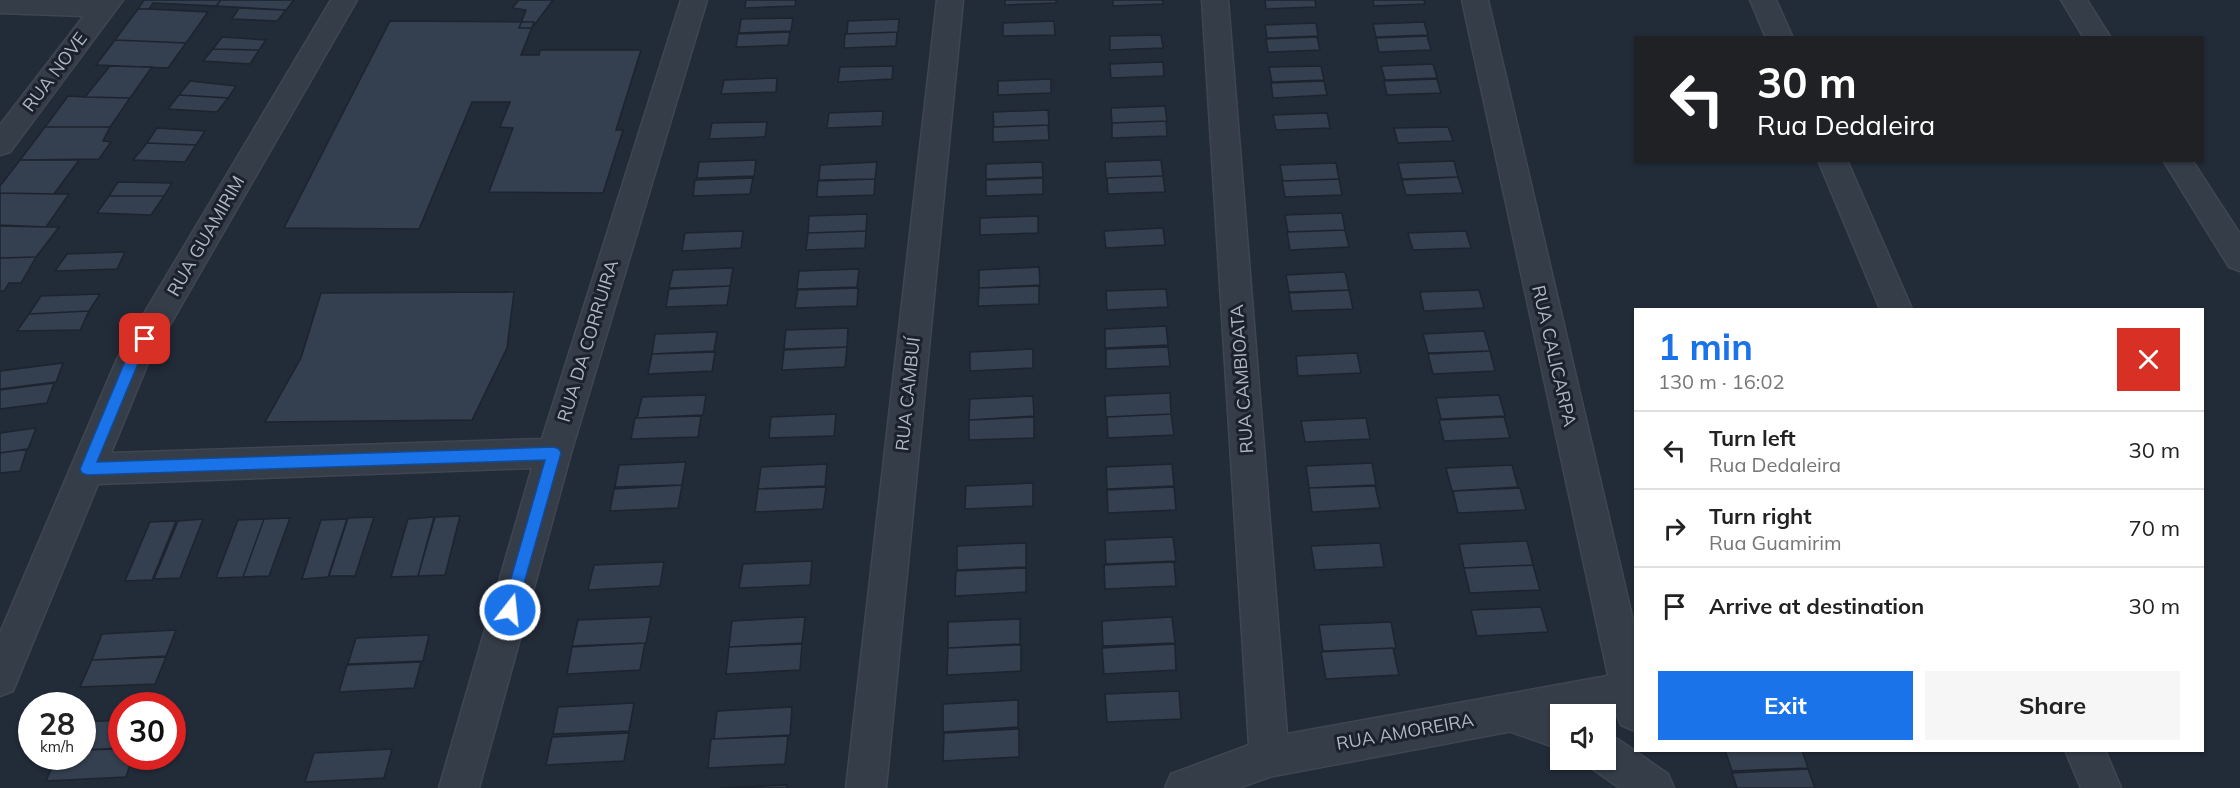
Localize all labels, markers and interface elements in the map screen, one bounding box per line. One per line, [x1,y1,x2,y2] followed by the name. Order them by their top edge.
[17,27,92,116] street label: RUA NOVE
[1757,56,1857,109] text: 30 m
[1658,60,1736,138] icon: left
[1757,108,1935,142] text: Rua Dedaleira
[162,171,249,300] street label: RUA GUAMIRIM
[552,257,623,425] street label: RUA DA CORRUIRA
[1527,283,1582,429] street label: RUA CALICARPA
[1225,304,1258,454] street label: RUA CAMBIOATA
[119,313,170,364] pin
[128,322,161,355] icon: arrive
[1658,324,1753,369] text: 1 min
[2117,328,2180,391] button: close
[890,335,925,452] street label: RUA CAMBUÍ
[1658,369,1784,394] text: 130 m · 16:02
[1709,424,1796,452] text: Turn left
[1658,434,1691,467] icon: left
[2129,436,2180,464] text: 30 m
[1709,452,1841,477] text: Rua Dedaleira
[1709,502,1812,530] text: Turn right
[1658,512,1691,545] icon: right
[2129,514,2180,542] text: 70 m
[1709,530,1842,555] text: Rua Guamirim
[478,578,542,642] position arrow
[1658,590,1691,623] icon: arrive
[1709,592,1924,620] text: Arrive at destination
[2129,592,2180,620] text: 30 m
[1658,671,1913,740] button: Exit
[1925,671,2180,740] button: Share
[108,692,186,770] speed limit sign: 30
[1550,704,1616,770] map controls
[1550,704,1616,770] button: sound
[39,705,75,743] text: 28
[1334,708,1475,755] street label: RUA AMOREIRA
[40,737,74,756] text: km/h

